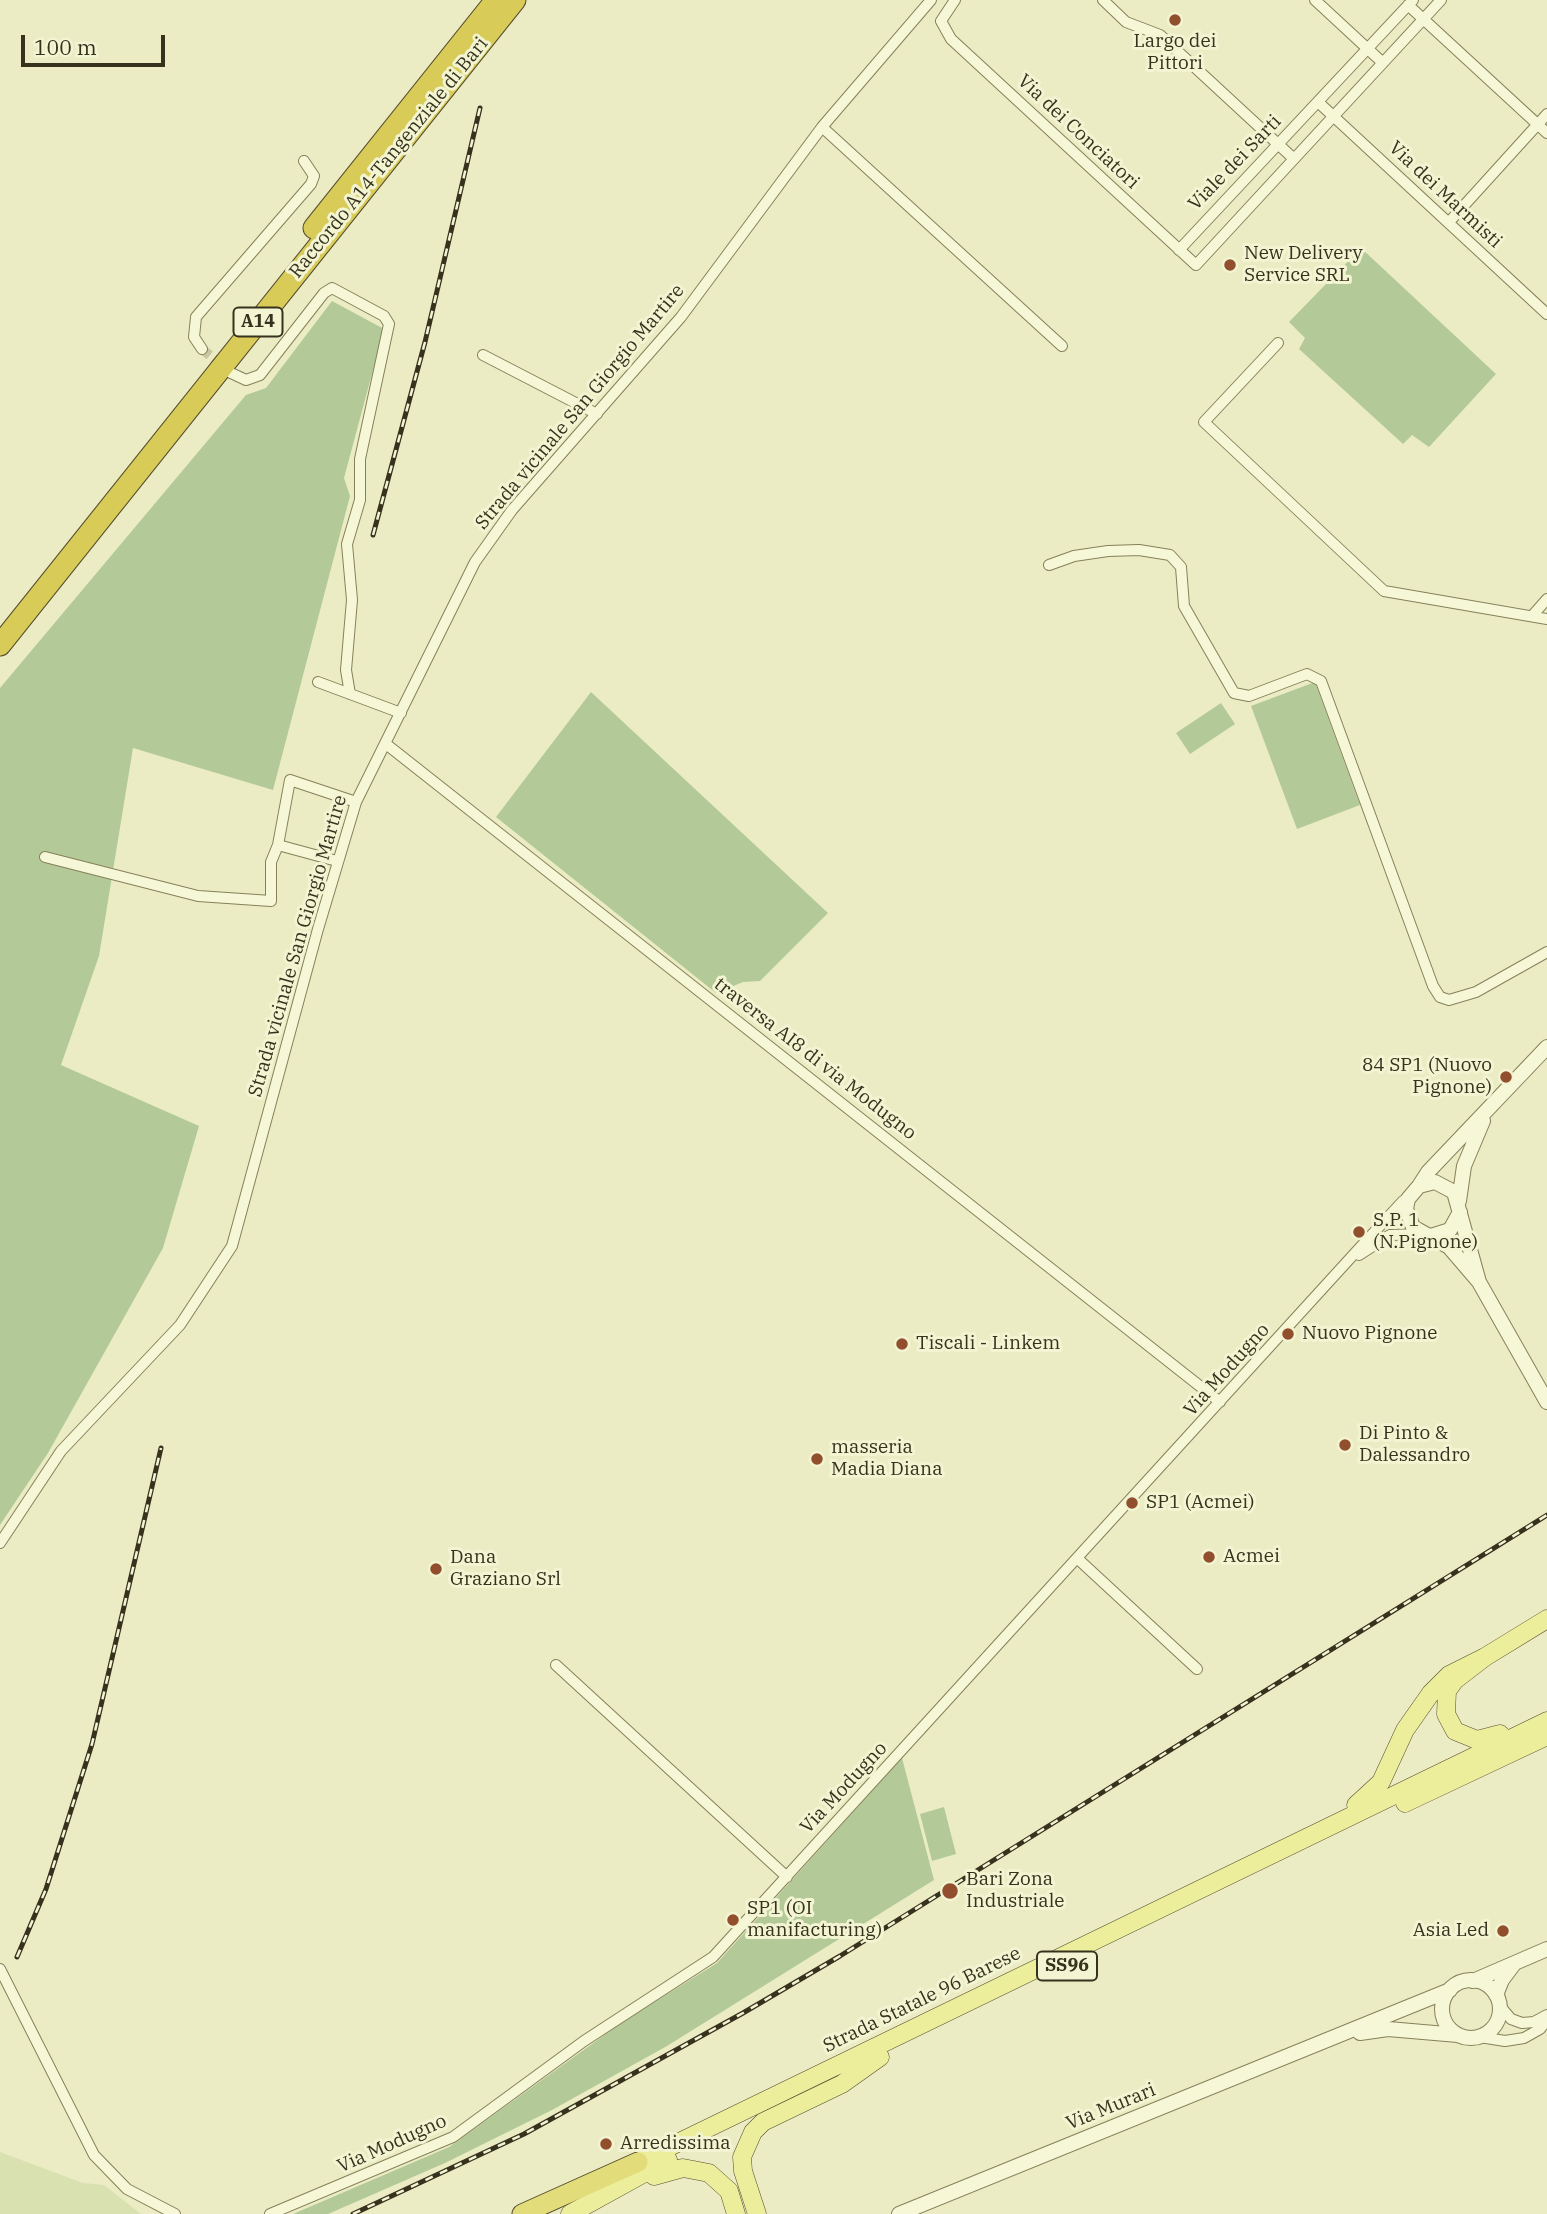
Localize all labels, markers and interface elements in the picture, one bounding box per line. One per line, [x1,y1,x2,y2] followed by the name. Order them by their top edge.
[1167,12,1183,28] marker: Largo dei Pittori
[24,21,168,65] scale bar
[1133,31,1217,75] place label: Largo dei Pittori
[34,33,97,61] text: 100 m
[285,33,493,283] street label: Raccordo A14-Tangenziale di Bari
[1012,70,1144,194] street label: Via dei Conciatori
[1184,111,1286,215] street label: Viale dei Sarti
[1384,137,1506,253] street label: Via dei Marmisti
[1244,243,1363,287] place label: New Delivery Service SRL
[1222,257,1238,273] marker: New Delivery Service SRL
[471,280,689,534] street label: Strada vicinale San Giorgio Martire
[233,308,282,336] road number: A14
[244,792,352,1100] street label: Strada vicinale San Giorgio Martire
[709,973,921,1145] street label: traversa AI8 di via Modugno
[1362,1055,1492,1099] place label: 84 SP1 (Nuovo Pignone)
[1498,1069,1514,1085] marker: 84 SP1 (Nuovo Pignone)
[1373,1210,1478,1254] place label: S.P. 1 (N.Pignone)
[1351,1224,1367,1240] marker: S.P. 1 (N.Pignone)
[1179,1319,1275,1421] street label: Via Modugno
[1302,1323,1438,1345] place label: Nuovo Pignone
[1280,1326,1296,1342] marker: Nuovo Pignone
[916,1333,1060,1355] place label: Tiscali - Linkem
[894,1336,910,1352] marker: Tiscali - Linkem
[1359,1423,1470,1467] place label: Di Pinto & Dalessandro
[831,1437,943,1481] place label: masseria Madia Diana
[1337,1437,1353,1453] marker: Di Pinto & Dalessandro
[809,1451,825,1467] marker: masseria Madia Diana
[1146,1492,1254,1514] place label: SP1 (Acmei)
[1124,1495,1140,1511] marker: SP1 (Acmei)
[1223,1546,1280,1568] place label: Acmei
[450,1547,561,1591] place label: Dana Graziano Srl
[1201,1549,1217,1565] marker: Acmei
[428,1561,444,1577] marker: Dana Graziano Srl
[796,1737,892,1839] street label: Via Modugno
[966,1869,1065,1913] place label: Bari Zona Industriale
[940,1881,960,1901] marker: Bari Zona Industriale
[747,1898,882,1942] place label: SP1 (OI manifacturing)
[725,1912,741,1928] marker: SP1 (OI manifacturing)
[1413,1920,1489,1942] place label: Asia Led
[1495,1923,1511,1939] marker: Asia Led
[820,1942,1024,2058] street label: Strada Statale 96 Barese
[1037,1952,1097,1980] road number: SS96
[1063,2079,1159,2135] street label: Via Murari
[334,2110,450,2178] street label: Via Modugno
[620,2133,731,2155] place label: Arredissima
[598,2136,614,2152] marker: Arredissima

